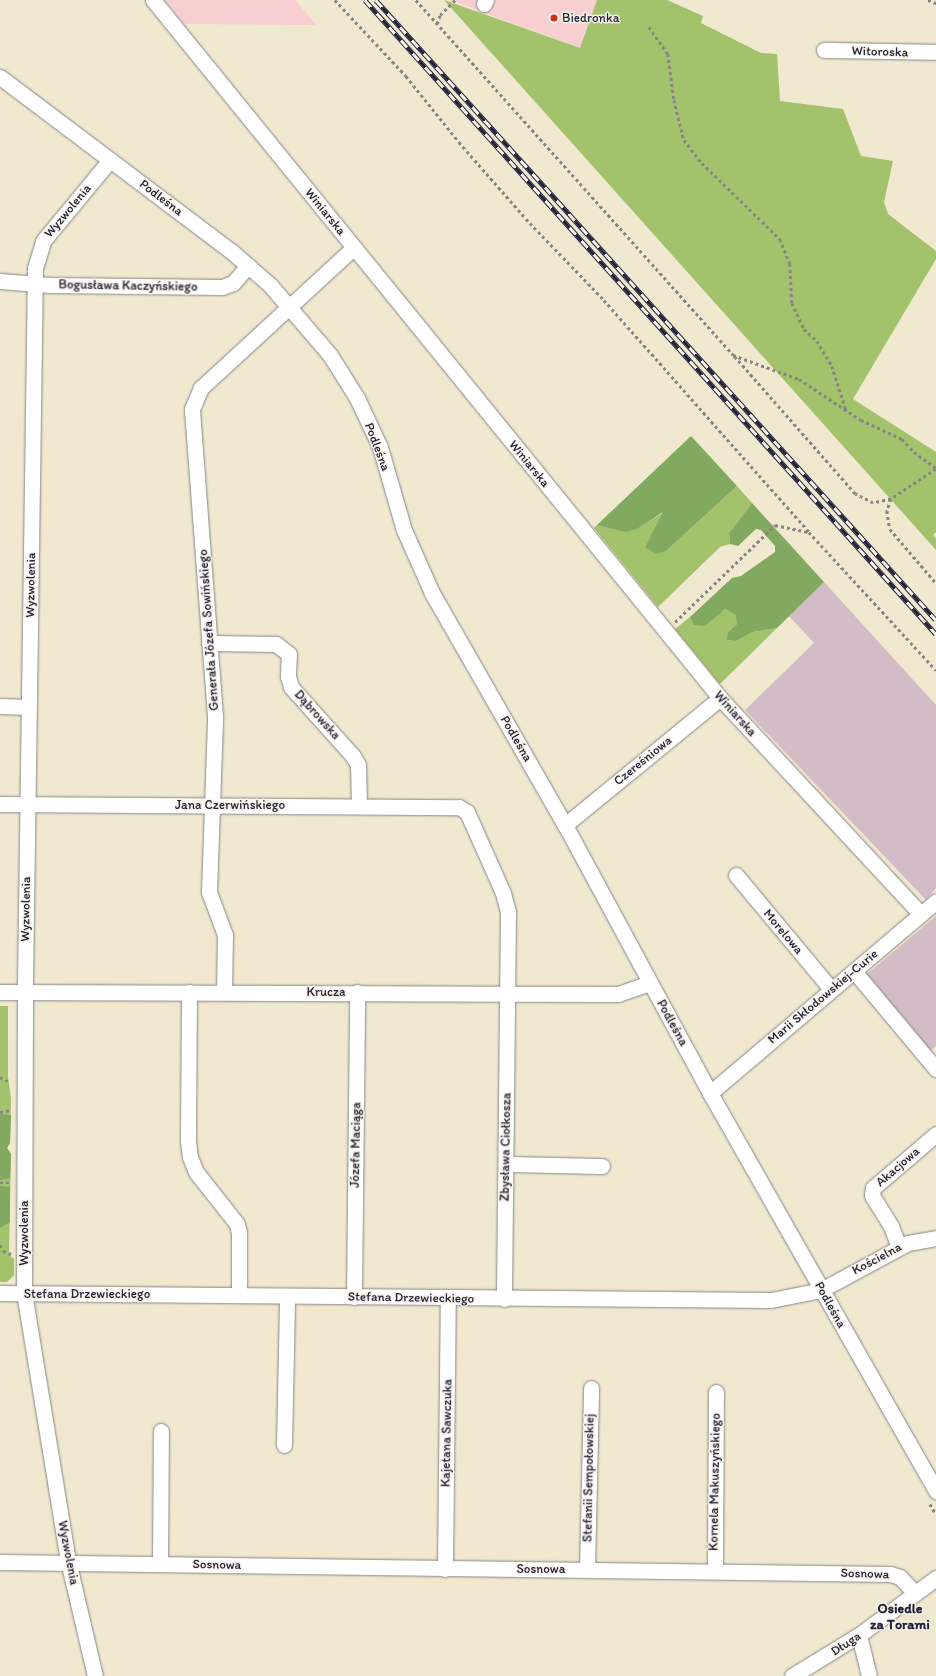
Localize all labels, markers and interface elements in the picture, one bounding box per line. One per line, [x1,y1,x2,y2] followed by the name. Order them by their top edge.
[562,10,619,26] place label: Biedronka
[549,13,559,23] marker: Biedronka
[851,43,909,61] street label: Witoroska
[136,177,186,219] street label: Podleśna
[41,181,95,241] street label: Wyzwolenia
[301,185,349,239] street label: Winiarska
[58,277,198,295] street label: Bogusława Kaczyńskiego
[361,421,393,473] street label: Podleśna
[505,437,553,491] street label: Winiarska
[196,549,222,711] street label: Generała Józefa Sowińskiego
[23,552,39,618] street label: Wyzwolenia
[291,687,343,743] street label: Dąbrowska
[710,688,760,740] street label: Winiarska
[497,713,535,765] street label: Podleśna
[611,733,675,789] street label: Czereśniowa
[175,797,285,813] street label: Jana Czerwińskiego
[18,876,34,942] street label: Wyzwolenia
[760,906,806,958] street label: Morelowa
[765,946,881,1048] street label: Marii Skłodowskiej-Curie
[307,984,345,1000] street label: Krucza
[653,997,691,1049] street label: Podleśna
[497,1093,515,1201] street label: Zbysława Ciołkosza
[347,1102,365,1188] street label: Józefa Maciąga
[873,1144,923,1190] street label: Akacjowa
[16,1200,32,1266] street label: Wyzwolenia
[849,1239,905,1279] street label: Kościelna
[811,1279,849,1331] street label: Podleśna
[24,1286,150,1302] street label: Stefana Drzewieckiego
[348,1289,474,1307] street label: Stefana Drzewieckiego
[438,1379,456,1487] street label: Kajetana Sawczuka
[706,1413,724,1551] street label: Kornela Makuszyńskiego
[580,1414,598,1542] street label: Stefanii Sempołowskiej
[54,1519,82,1587] street label: Wyzwolenia
[192,1557,242,1573] street label: Sosnowa
[517,1561,565,1577] street label: Sosnowa
[840,1565,890,1583] street label: Sosnowa
[871,1601,929,1634] district label: Osiedle za Torami
[828,1628,864,1660] street label: Długa

